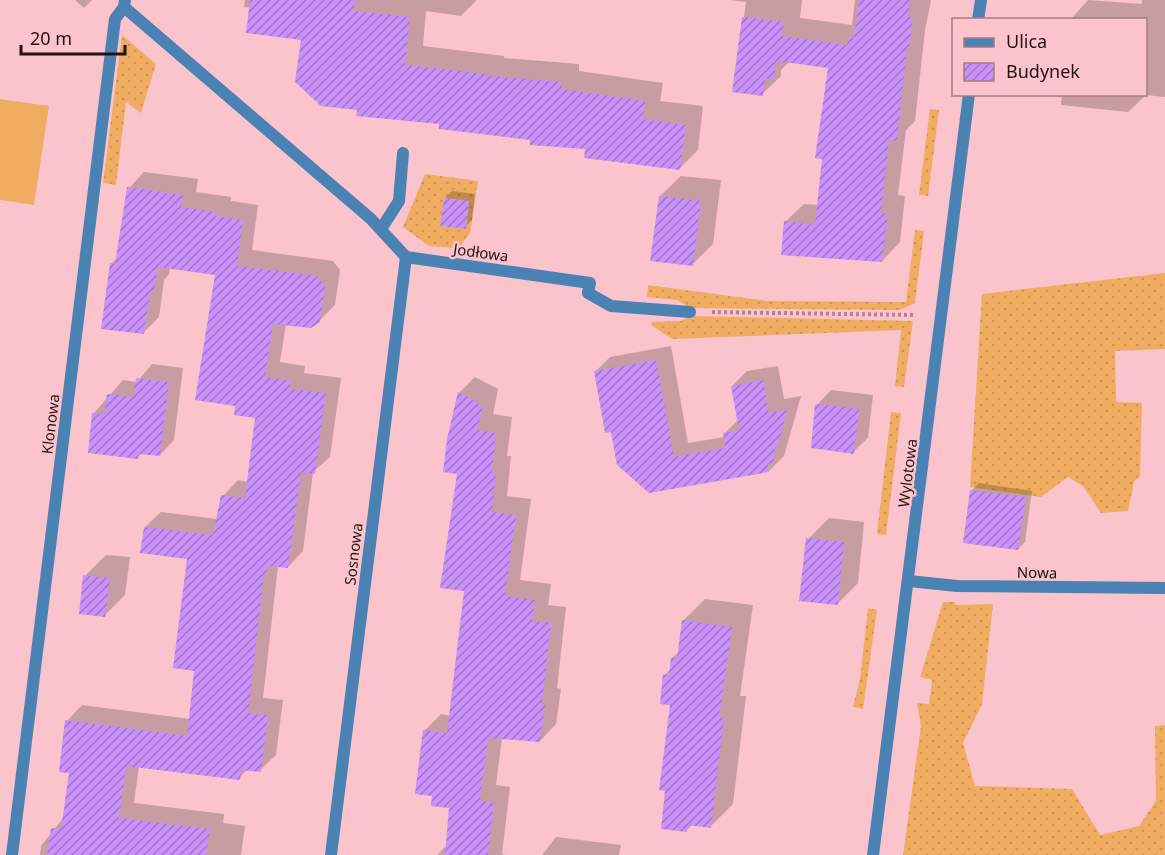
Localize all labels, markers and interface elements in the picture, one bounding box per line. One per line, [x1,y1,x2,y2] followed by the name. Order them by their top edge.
[21,18,124,56] scale bar
[952,18,1147,96] legend
[30,26,72,50] text: 20 m
[1006,29,1047,53] text: Ulica
[1006,59,1080,83] text: Budynek
[450,238,510,266] street label: Jodłowa
[36,393,64,455] street label: Klonowa
[893,438,921,508] street label: Wylotowa
[339,522,367,586] street label: Sosnowa
[1017,562,1057,582] street label: Nowa

